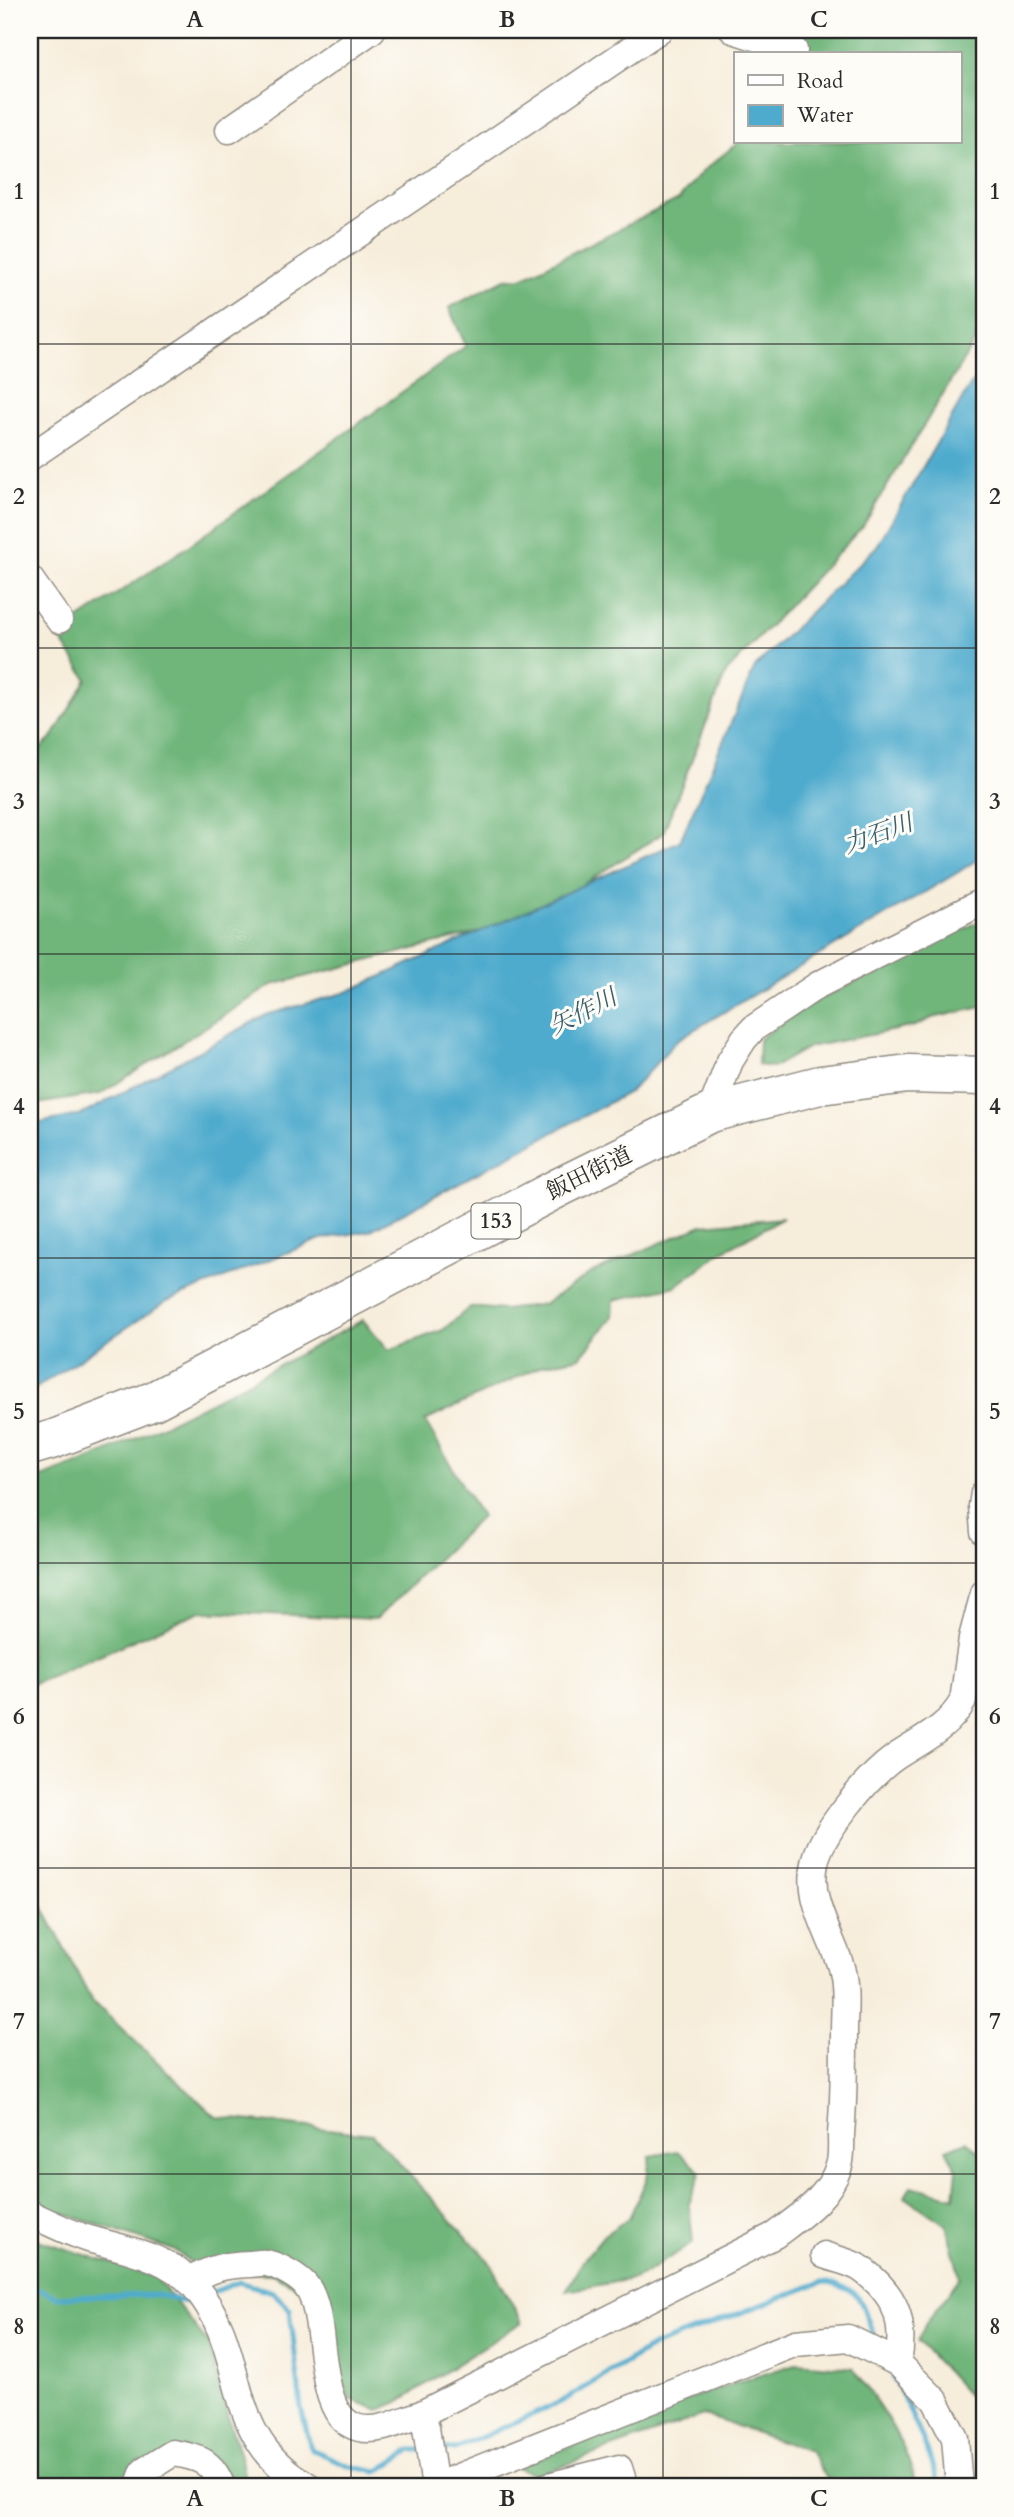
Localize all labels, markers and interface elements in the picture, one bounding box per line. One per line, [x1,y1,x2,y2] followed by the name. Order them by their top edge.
[186,4,204,35] text: A
[499,4,515,35] text: B
[810,4,828,35] text: C
[734,52,962,144] legend
[797,67,843,96] text: Road
[796,101,853,130] text: Water
[13,176,25,207] text: 1
[989,176,1001,207] text: 1
[13,481,25,512] text: 2
[989,481,1001,512] text: 2
[13,786,25,817] text: 3
[989,786,1001,817] text: 3
[839,805,920,862] water label: 力石川
[543,980,625,1043] water label: 矢作川
[13,1091,25,1122] text: 4
[989,1091,1001,1122] text: 4
[541,1139,637,1207] street label: 飯田街道
[472,1204,520,1238] road number: 153
[13,1396,25,1427] text: 5
[989,1396,1001,1427] text: 5
[13,1701,25,1732] text: 6
[989,1701,1001,1732] text: 6
[13,2006,25,2037] text: 7
[989,2006,1001,2037] text: 7
[13,2311,25,2342] text: 8
[989,2311,1001,2342] text: 8
[186,2483,204,2514] text: A
[499,2483,515,2514] text: B
[810,2483,828,2514] text: C

